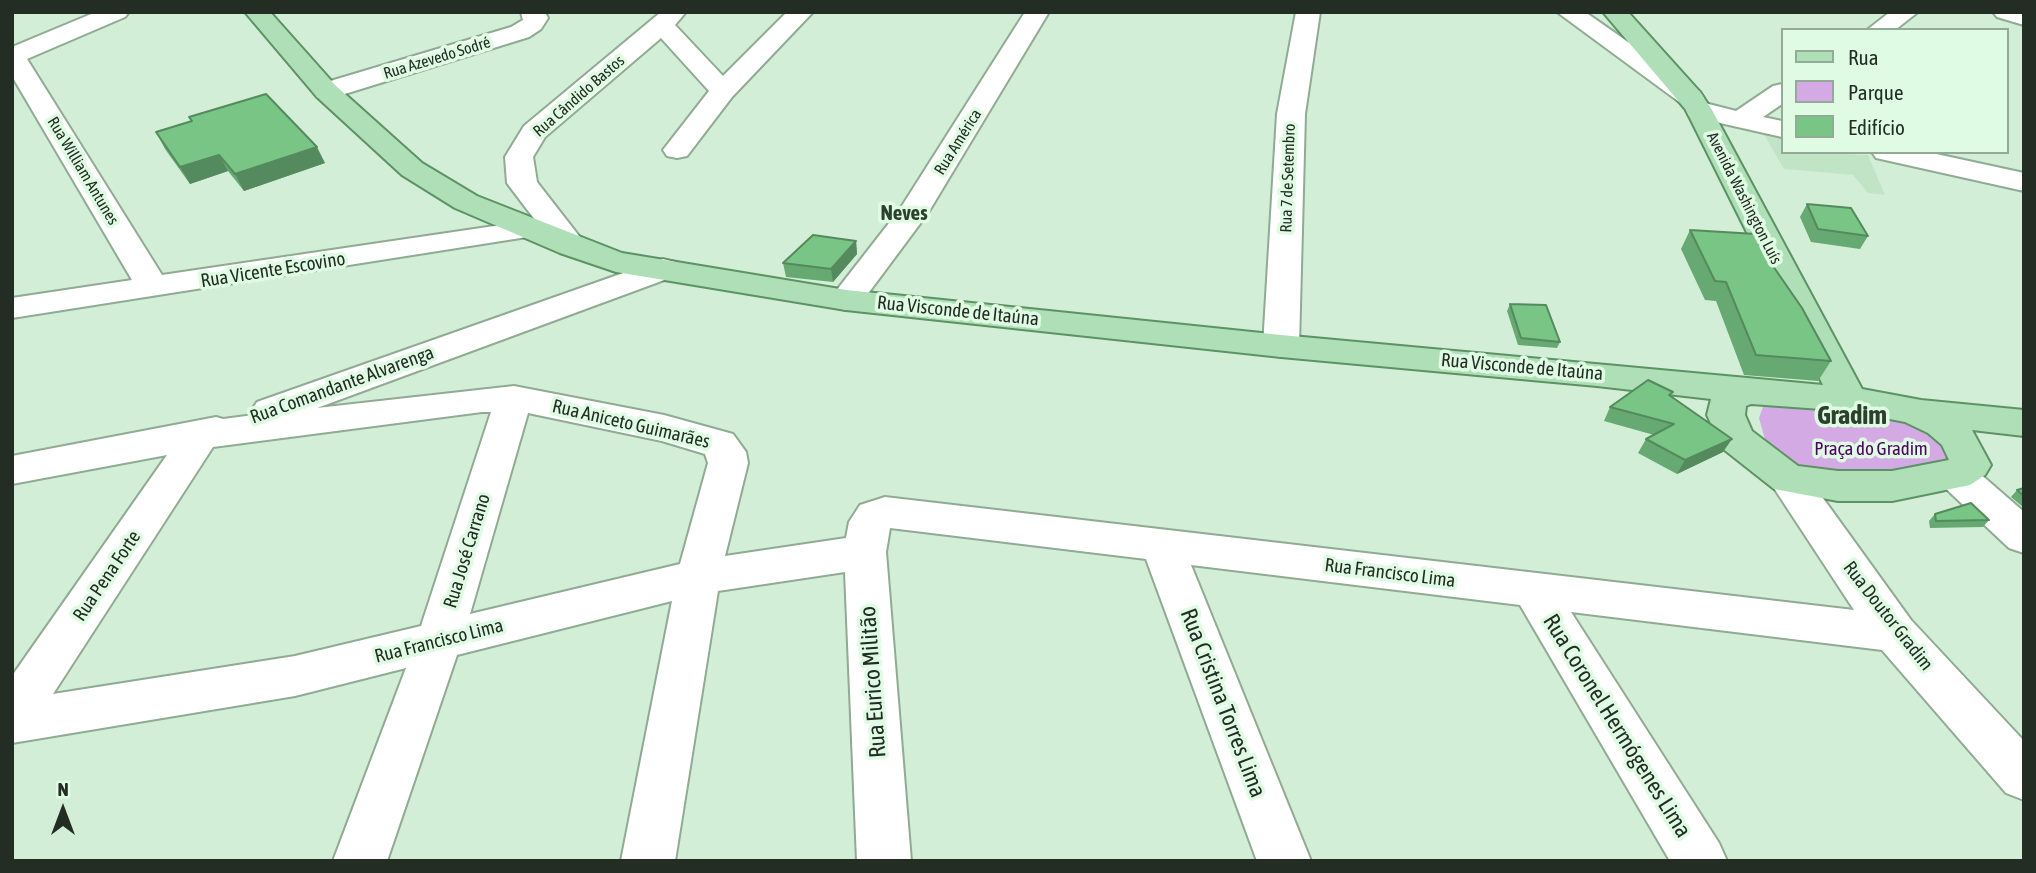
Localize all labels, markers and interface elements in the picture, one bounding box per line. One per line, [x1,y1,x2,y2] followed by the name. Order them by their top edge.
[1780,28,2008,154] legend
[381,33,493,83] street label: Rua Azevedo Sodré
[1848,45,1878,69] text: Rua
[529,51,629,141] street label: Rua Cândido Bastos
[1848,80,1903,104] text: Parque
[930,106,986,178] street label: Rua América
[43,114,123,228] street label: Rua William Antunes
[1848,115,1905,139] text: Edifício
[1277,123,1299,233] street label: Rua 7 de Setembro
[1702,129,1786,267] street label: Avenida Washington Luís
[880,200,928,226] district label: Neves
[199,247,347,293] street label: Rua Vicente Escovino
[876,291,1040,331] street label: Rua Visconde de Itaúna
[247,341,437,429] street label: Rua Comandante Alvarenga
[1440,349,1604,385] street label: Rua Visconde de Itaúna
[550,395,712,453] street label: Rua Aniceto Guimarães
[1817,400,1887,432] district label: Gradim
[1814,438,1928,460] park label: Praça do Gradim
[439,491,495,611] street label: Rua José Carrano
[68,526,146,626] street label: Rua Pena Forte
[1323,554,1457,592] street label: Rua Francisco Lima
[1838,557,1938,675] street label: Rua Doutor Gradim
[854,605,892,759] street label: Rua Eurico Militão
[1174,605,1272,801] street label: Rua Cristina Torres Lima
[1537,609,1697,843] street label: Rua Coronel Hermógenes Lima
[372,614,506,668] street label: Rua Francisco Lima
[28,775,98,845] north arrow
[57,778,69,800] text: N

